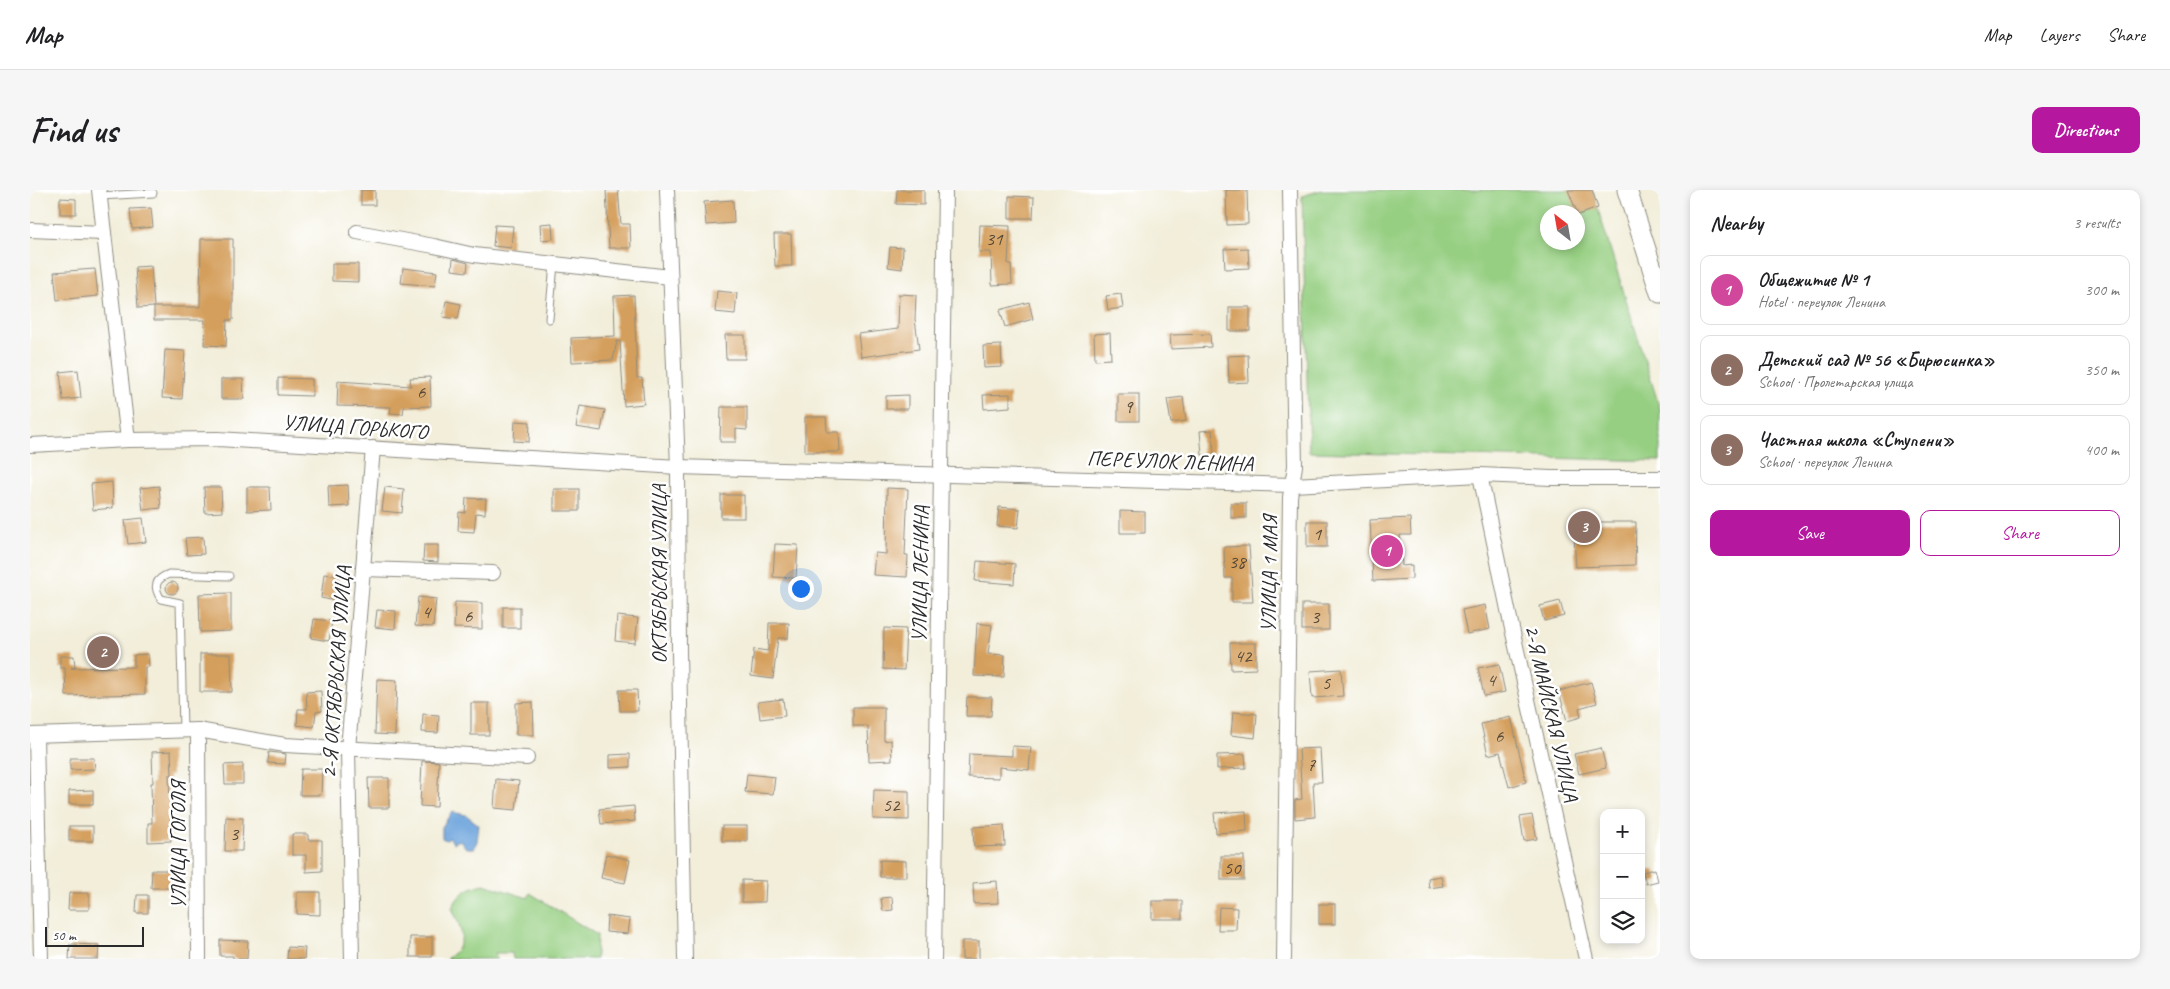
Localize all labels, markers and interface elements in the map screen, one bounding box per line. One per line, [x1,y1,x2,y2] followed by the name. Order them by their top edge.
[25,20,62,50] text: Map
[1984,24,2012,46] text: Map
[2040,24,2079,46] text: Layers
[2107,24,2145,46] text: Share
[2032,107,2140,153] button: Directions
[30,108,117,153] text: Find us
[1540,205,1585,250] north arrow
[1710,210,1763,236] text: Nearby
[2073,213,2120,233] text: 3 results
[985,227,1004,251] house number: 31
[1758,268,1869,292] text: Общежитие № 1
[1723,280,1731,300] text: 1
[2085,280,2119,300] text: 300 m
[1758,292,1885,312] text: Hotel · переулок Ленина
[1758,348,1995,372] text: Детский сад № 56 «Бирюсинка»
[1723,360,1731,380] text: 2
[2085,360,2119,380] text: 350 m
[1758,372,1913,392] text: School · Пролетарская улица
[417,380,427,404] house number: 6
[1124,395,1134,419] house number: 9
[282,409,431,445] street label: УЛИЦА ГОРЬКОГО
[1758,428,1954,452] text: Частная школа «Ступени»
[1723,440,1731,460] text: 3
[2085,440,2119,460] text: 400 m
[1087,445,1255,477] street label: ПЕРЕУЛОК ЛЕНИНА
[1758,452,1892,472] text: School · переулок Ленина
[646,483,672,664] street label: ОКТЯБРЬСКАЯ УЛИЦА
[906,505,934,643] street label: УЛИЦА ЛЕНИНА
[1568,508,1600,546] pin: 3
[1710,510,1910,556] button: Save
[1920,510,2120,556] button: Share
[1255,512,1283,633] street label: УЛИЦА 1 МАЯ
[1313,522,1323,546] house number: 1
[1371,532,1403,570] pin: 1
[1228,550,1248,574] house number: 38
[316,565,356,779] street label: 2-Я ОКТЯБРЬСКАЯ УЛИЦА
[788,576,814,602] your location
[422,600,433,624] house number: 4
[464,604,474,628] house number: 6
[1311,605,1321,629] house number: 3
[1519,622,1585,804] street label: 2-Я МАЙСКАЯ УЛИЦА
[87,633,119,671] pin: 2
[1234,644,1253,668] house number: 42
[1487,668,1498,692] house number: 4
[1322,671,1332,695] house number: 5
[1495,724,1505,748] house number: 6
[1307,753,1317,777] house number: 7
[165,778,191,909] street label: УЛИЦА ГОГОЛЯ
[882,793,901,817] house number: 52
[1600,809,1645,944] map controls
[1600,809,1645,854] button: +
[230,822,240,846] house number: 3
[1600,854,1645,899] button: −
[1223,856,1242,880] house number: 50
[1600,899,1645,944] button: layers
[45,924,144,947] scale bar
[52,927,76,944] text: 50 m

